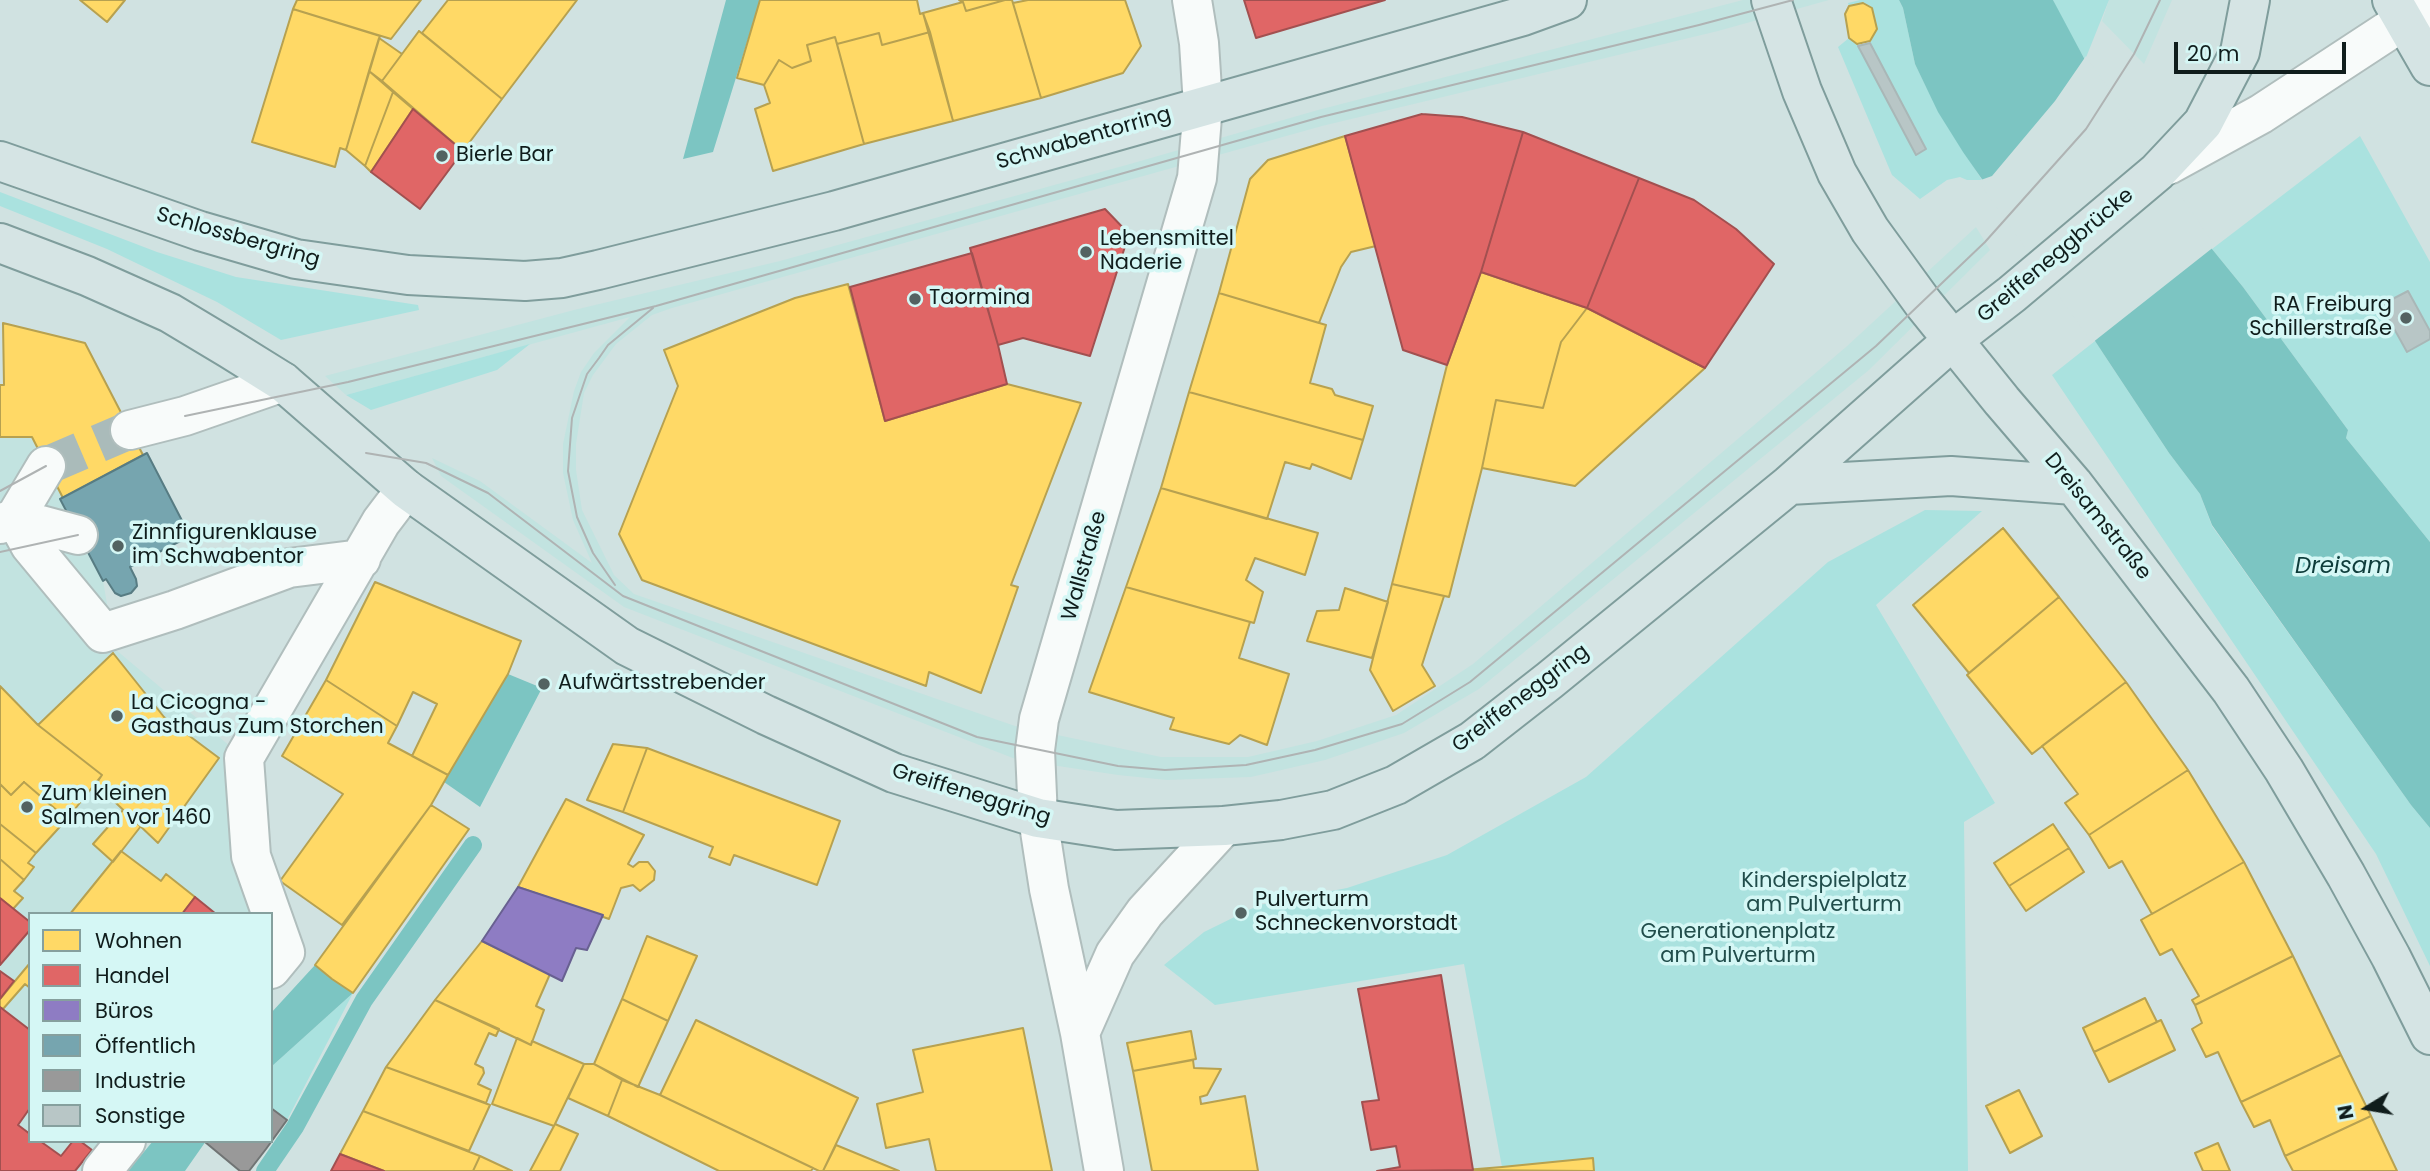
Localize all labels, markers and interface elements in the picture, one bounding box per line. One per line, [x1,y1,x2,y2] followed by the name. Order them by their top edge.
[2178,28,2350,72] scale bar
[2187,39,2240,68] text: 20 m
[994,102,1174,176] street label: Schwabentorring
[456,143,554,169] place label: Bierle Bar
[434,148,450,164] marker: Bierle Bar
[1973,183,2139,329] street label: Greiffeneggbrücke
[153,203,323,273] street label: Schlossbergring
[1100,227,1234,277] place label: Lebensmittel Naderie
[1078,244,1094,260] marker: Lebensmittel Naderie
[929,286,1030,312] place label: Taormina
[907,291,923,307] marker: Taormina
[2249,293,2392,343] place label: RA Freiburg Schillerstraße
[2398,310,2414,326] marker: RA Freiburg Schillerstraße
[2038,449,2156,585] street label: Dreisamstraße
[1057,508,1113,624] street label: Wallstraße
[132,521,317,571] place label: Zinnfigurenklause im Schwabentor
[110,538,126,554] marker: Zinnfigurenklause im Schwabentor
[2295,553,2391,581] water label: Dreisam
[1448,639,1594,759] street label: Greiffeneggring
[558,671,766,697] place label: Aufwärtsstrebender
[536,676,552,692] marker: Aufwärtsstrebender
[131,691,384,741] place label: La Cicogna - Gasthaus Zum Storchen
[109,708,125,724] marker: La Cicogna - Gasthaus Zum Storchen
[889,759,1053,831] street label: Greiffeneggring
[41,782,211,832] place label: Zum kleinen Salmen vor 1460
[19,799,35,815] marker: Zum kleinen Salmen vor 1460
[1741,869,1907,919] park label: Kinderspielplatz am Pulverturm
[1255,888,1458,938] place label: Pulverturm Schneckenvorstadt
[1233,905,1249,921] marker: Pulverturm Schneckenvorstadt
[28,912,273,1143] legend
[1641,920,1835,970] park label: Generationenplatz am Pulverturm
[95,926,182,955] text: Wohnen
[95,961,170,990] text: Handel
[95,996,154,1025] text: Büros
[95,1031,196,1060] text: Öffentlich
[95,1066,186,1095] text: Industrie
[2332,1073,2402,1143] north arrow
[95,1101,185,1130] text: Sonstige
[2331,1103,2361,1122] text: N

